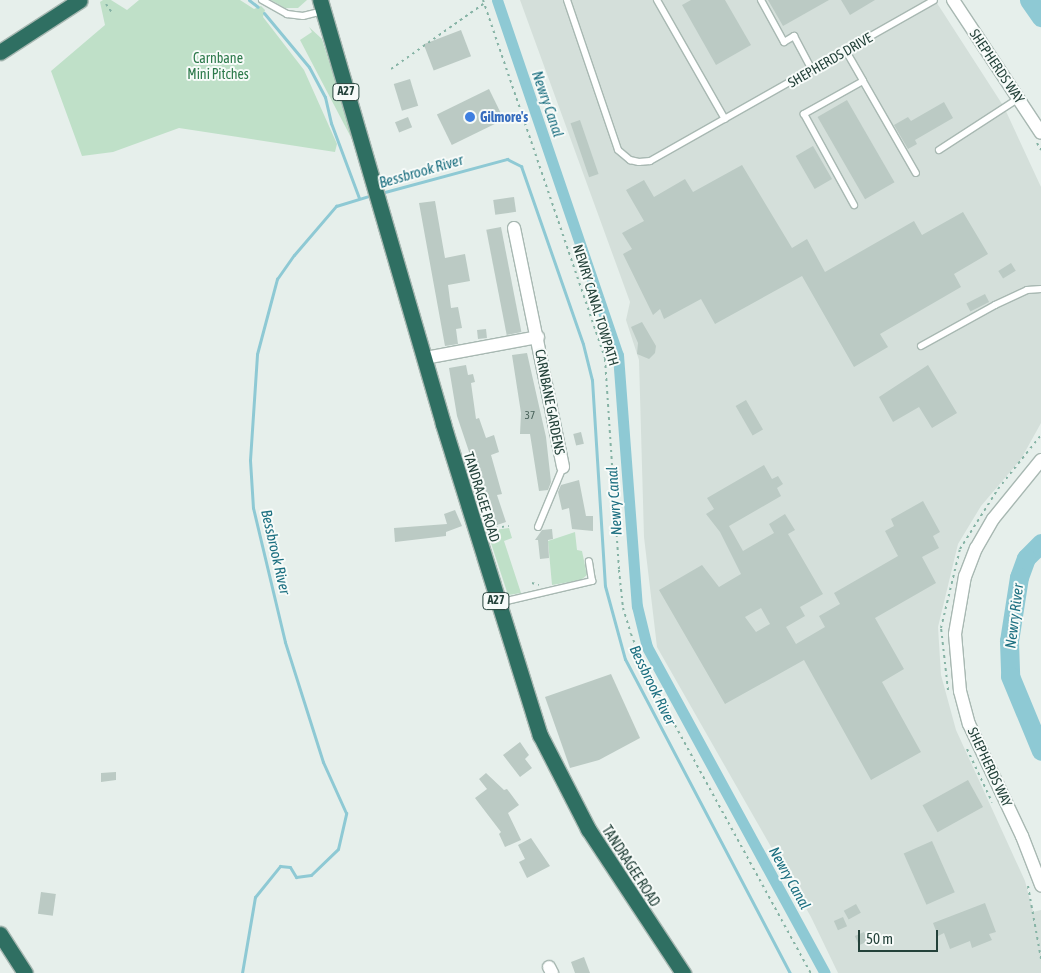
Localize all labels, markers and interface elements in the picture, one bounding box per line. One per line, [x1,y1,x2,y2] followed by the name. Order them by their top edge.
[966,26,1028,106] street label: SHEPHERDS WAY
[785,29,875,91] street label: SHEPHERDS DRIVE
[187,50,249,82] park label: Carnbane Mini Pitches
[528,68,568,140] water label: Newry Canal
[332,82,360,101] road number: A27
[480,109,528,125] place label: Gilmore's
[464,111,476,123] marker: Gilmore's
[377,150,465,192] water label: Bessbrook River
[570,242,622,368] street label: NEWRY CANAL TOWPATH
[532,348,568,456] street label: CARNBANE GARDENS
[525,408,535,422] house number: 37
[460,450,504,544] street label: TANDRAGEE ROAD
[603,466,625,536] water label: Newry Canal
[257,508,295,596] water label: Bessbrook River
[1001,582,1027,650] water label: Newry River
[482,592,510,610] road number: A27
[626,642,680,728] water label: Bessbrook River
[964,725,1016,809] street label: SHEPHERDS WAY
[599,822,663,910] street label: TANDRAGEE ROAD
[765,843,815,913] water label: Newry Canal
[861,920,941,952] scale bar
[866,930,893,947] text: 50 m

